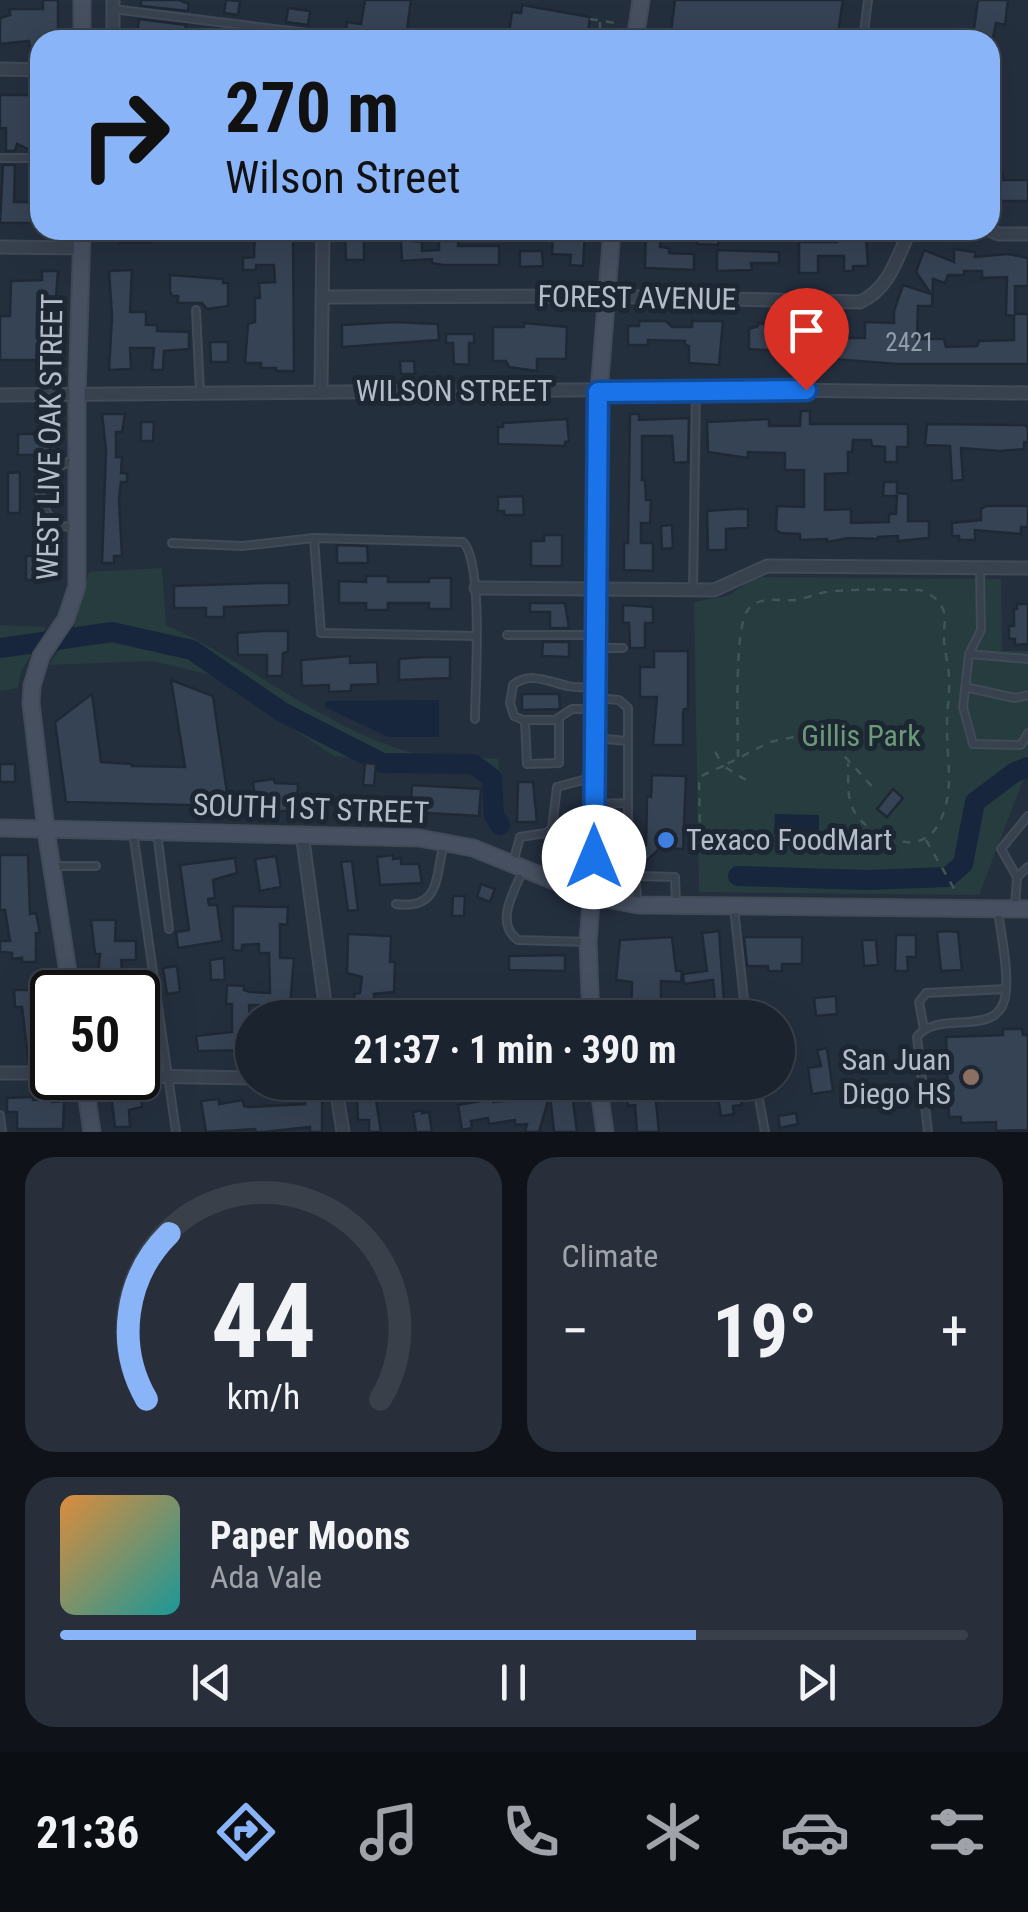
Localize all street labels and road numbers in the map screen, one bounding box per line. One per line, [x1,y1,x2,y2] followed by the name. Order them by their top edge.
[537,278,737,317] street label: FOREST AVENUE
[30,293,69,581] street label: WEST LIVE OAK STREET
[356,373,552,408] street label: WILSON STREET
[192,787,430,830] street label: SOUTH 1ST STREET

